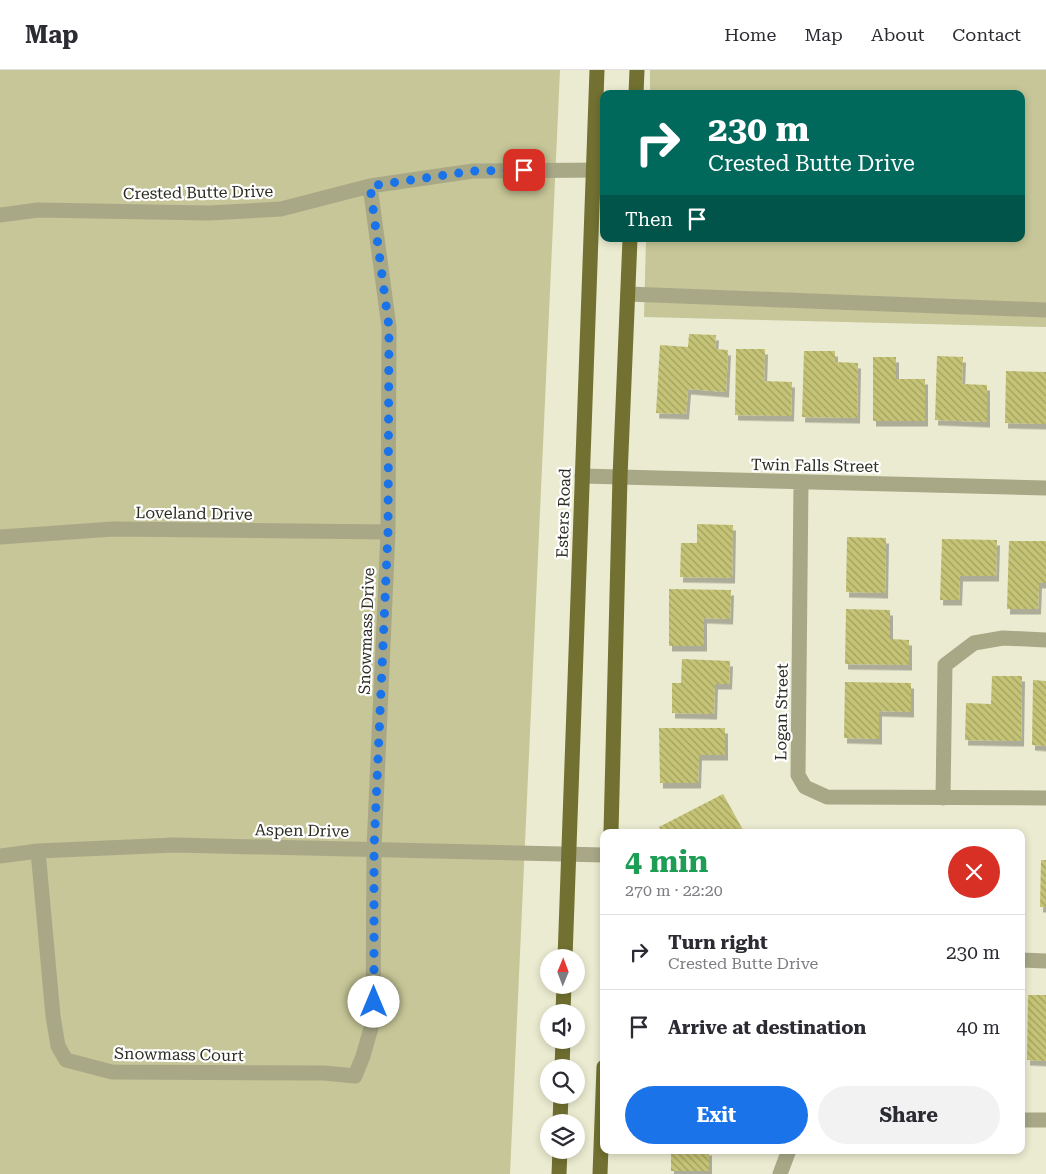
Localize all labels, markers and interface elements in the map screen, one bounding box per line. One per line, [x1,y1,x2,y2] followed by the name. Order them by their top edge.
[25,21,79,49] text: Map
[724,24,776,45] text: Home
[804,24,843,45] text: Map
[871,24,924,45] text: About
[952,24,1021,45] text: Contact
[708,109,809,150] text: 230 m
[625,110,690,175] icon: right
[503,149,545,191] pin
[708,151,915,176] text: Crested Butte Drive
[510,156,538,184] icon: arrive
[123,182,274,203] street label: Crested Butte Drive
[683,205,711,233] icon: arrive
[625,208,673,231] text: Then
[751,455,879,476] street label: Twin Falls Street
[552,468,575,558] street label: Esters Road
[135,503,253,524] street label: Loveland Drive
[355,567,378,695] street label: Snowmass Drive
[771,663,792,761] street label: Logan Street
[255,820,349,841] street label: Aspen Drive
[625,844,708,879] text: 4 min
[948,846,1000,898] button: close
[625,881,723,900] text: 270 m · 22:20
[668,931,768,954] text: Turn right
[625,938,653,966] icon: right
[946,941,1000,964] text: 230 m
[540,949,585,994] north arrow
[540,949,585,1159] map controls
[668,954,818,973] text: Crested Butte Drive
[347,975,399,1027] position arrow
[540,1004,585,1049] button: sound
[625,1013,653,1041] icon: arrive
[668,1016,866,1039] text: Arrive at destination
[957,1016,1000,1039] text: 40 m
[114,1044,244,1065] street label: Snowmass Court
[540,1059,585,1104] button: search
[625,1086,808,1144] button: Exit
[818,1086,1000,1144] button: Share
[540,1114,585,1159] button: layers

